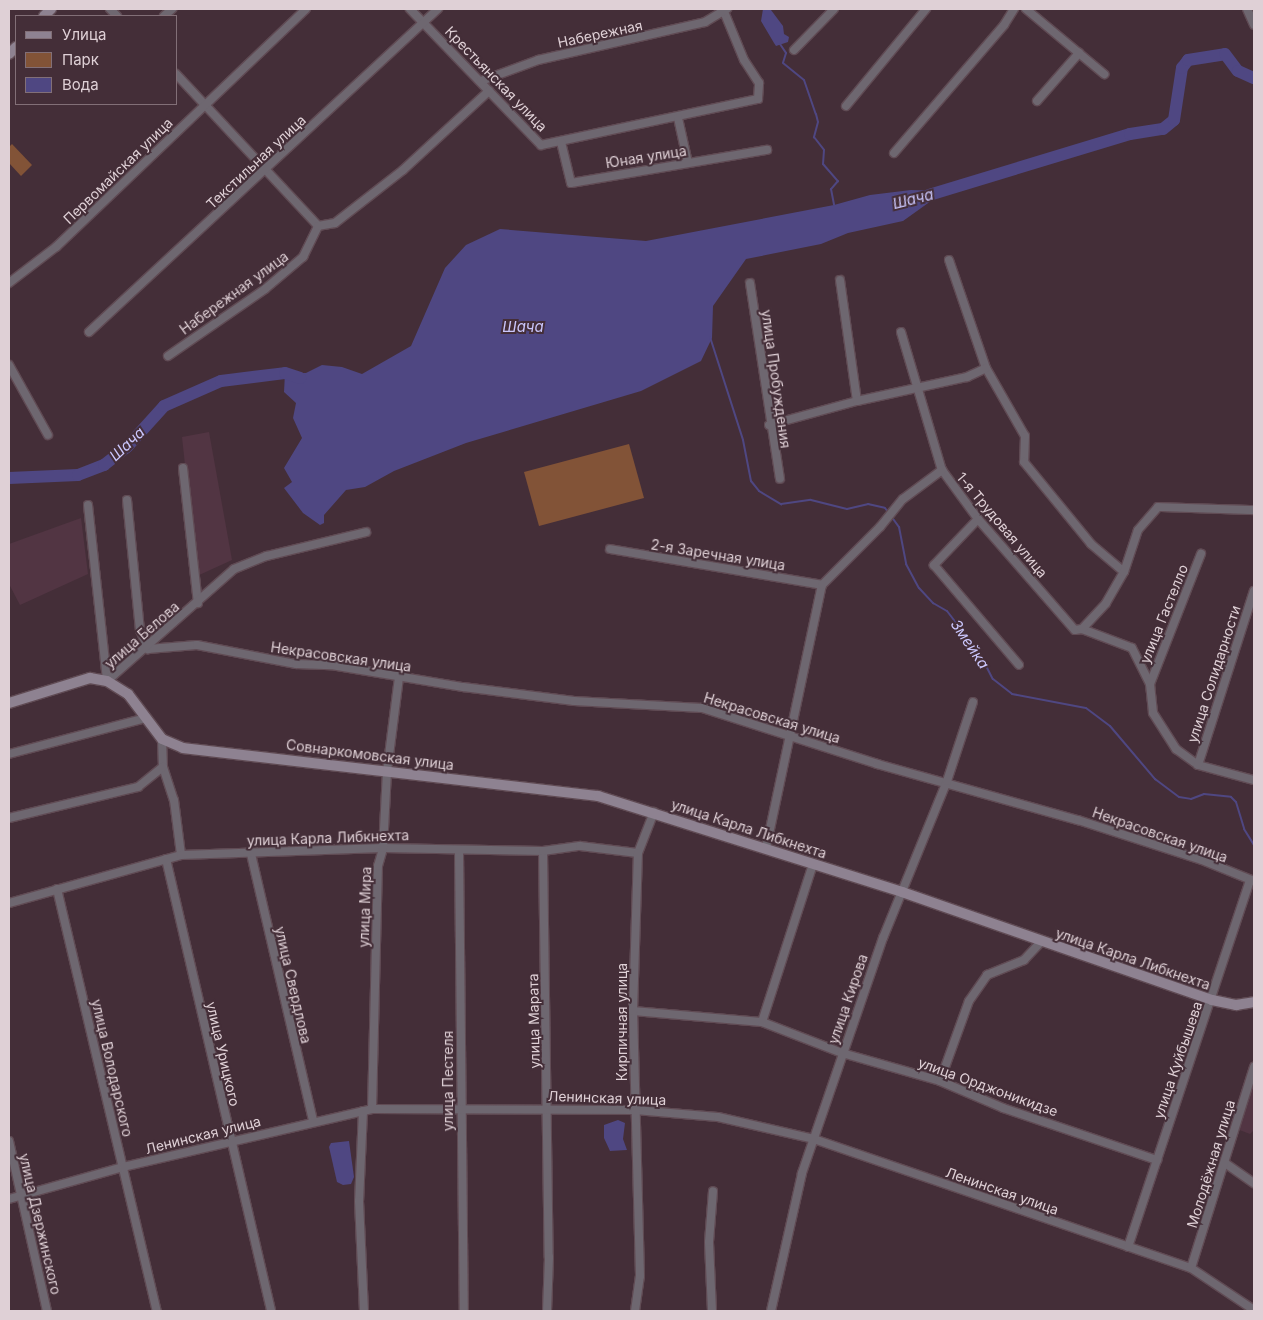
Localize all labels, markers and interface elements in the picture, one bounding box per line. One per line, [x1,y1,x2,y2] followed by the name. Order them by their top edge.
[15,15,178,105] legend
[556,17,644,51] street label: Набережная
[441,23,551,135] street label: Крестьянская улица
[62,25,106,44] text: Улица
[62,50,99,69] text: Парк
[62,75,99,94] text: Вода
[203,112,309,212] street label: Текстильная улица
[60,114,176,228] street label: Первомайская улица
[604,142,688,172] street label: Юная улица
[891,185,935,213] water label: Шача
[176,248,292,338] street label: Набережная улица
[758,309,794,449] street label: улица Пробуждения
[502,318,544,336] water label: Шача
[106,423,148,465] water label: Шача
[953,469,1051,581] street label: 1-я Трудовая улица
[650,536,786,574] street label: 2-я Заречная улица
[1136,562,1192,666] street label: улица Гастелло
[101,598,183,672] street label: улица Белова
[1184,603,1244,745] street label: улица Солидарности
[947,616,993,672] water label: Змейка
[270,639,412,675] street label: Некрасовская улица
[702,689,842,747] street label: Некрасовская улица
[285,736,455,774] street label: Совнаркомовская улица
[669,796,829,862] street label: улица Карла Либкнехта
[1090,804,1230,866] street label: Некрасовская улица
[247,827,409,849] street label: улица Карла Либкнехта
[355,866,375,948] street label: улица Мира
[271,925,315,1045] street label: улица Свердлова
[1053,925,1213,993] street label: улица Карла Либкнехта
[825,952,871,1046] street label: улица Кирова
[614,963,630,1081] street label: Кирпичная улица
[525,973,543,1069] street label: улица Марата
[88,997,136,1139] street label: улица Володарского
[1150,999,1206,1121] street label: улица Куйбышева
[203,1000,243,1108] street label: улица Урицкого
[440,1031,456,1131] street label: улица Пестеля
[916,1054,1060,1120] street label: улица Орджоникидзе
[548,1088,666,1108] street label: Ленинская улица
[1184,1098,1238,1230] street label: Молодёжная улица
[144,1113,262,1157] street label: Ленинская улица
[16,1152,64,1296] street label: улица Дзержинского
[943,1164,1061,1218] street label: Ленинская улица

